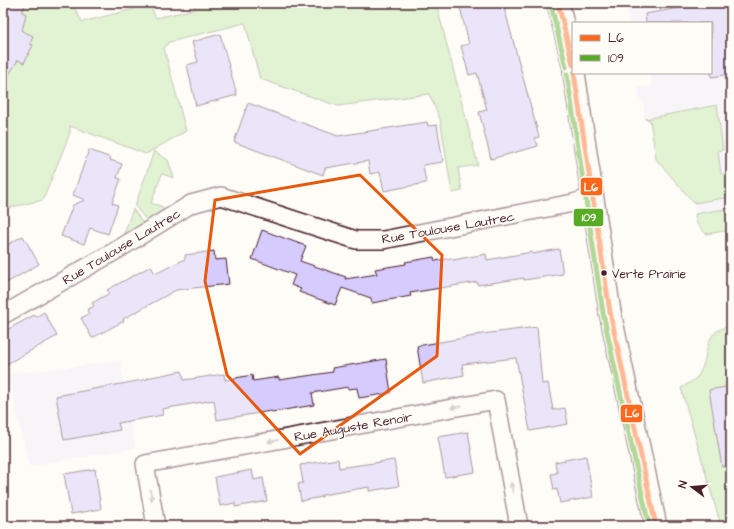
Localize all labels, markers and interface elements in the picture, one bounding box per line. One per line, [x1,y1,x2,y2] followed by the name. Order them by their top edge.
[572,22,712,74] legend
[608,30,624,47] text: L6
[608,50,624,67] text: 109
[580,177,603,196] line badge: L6
[584,180,598,195] text: L6
[59,204,184,289] street label: Rue Toulouse Lautrec
[380,207,516,249] street label: Rue Toulouse Lautrec
[573,208,604,227] line badge: 109
[582,210,596,225] text: 109
[612,266,686,283] place label: Verte Prairie
[599,268,609,278] marker: Verte Prairie
[620,404,643,423] line badge: L6
[450,405,462,411] one-way arrow
[625,406,639,421] text: L6
[293,408,414,447] street label: Rue Auguste Renoir
[267,438,279,444] one-way arrow
[672,467,712,507] north arrow
[675,479,691,490] text: N
[509,482,515,494] one-way arrow
[148,489,154,501] one-way arrow

